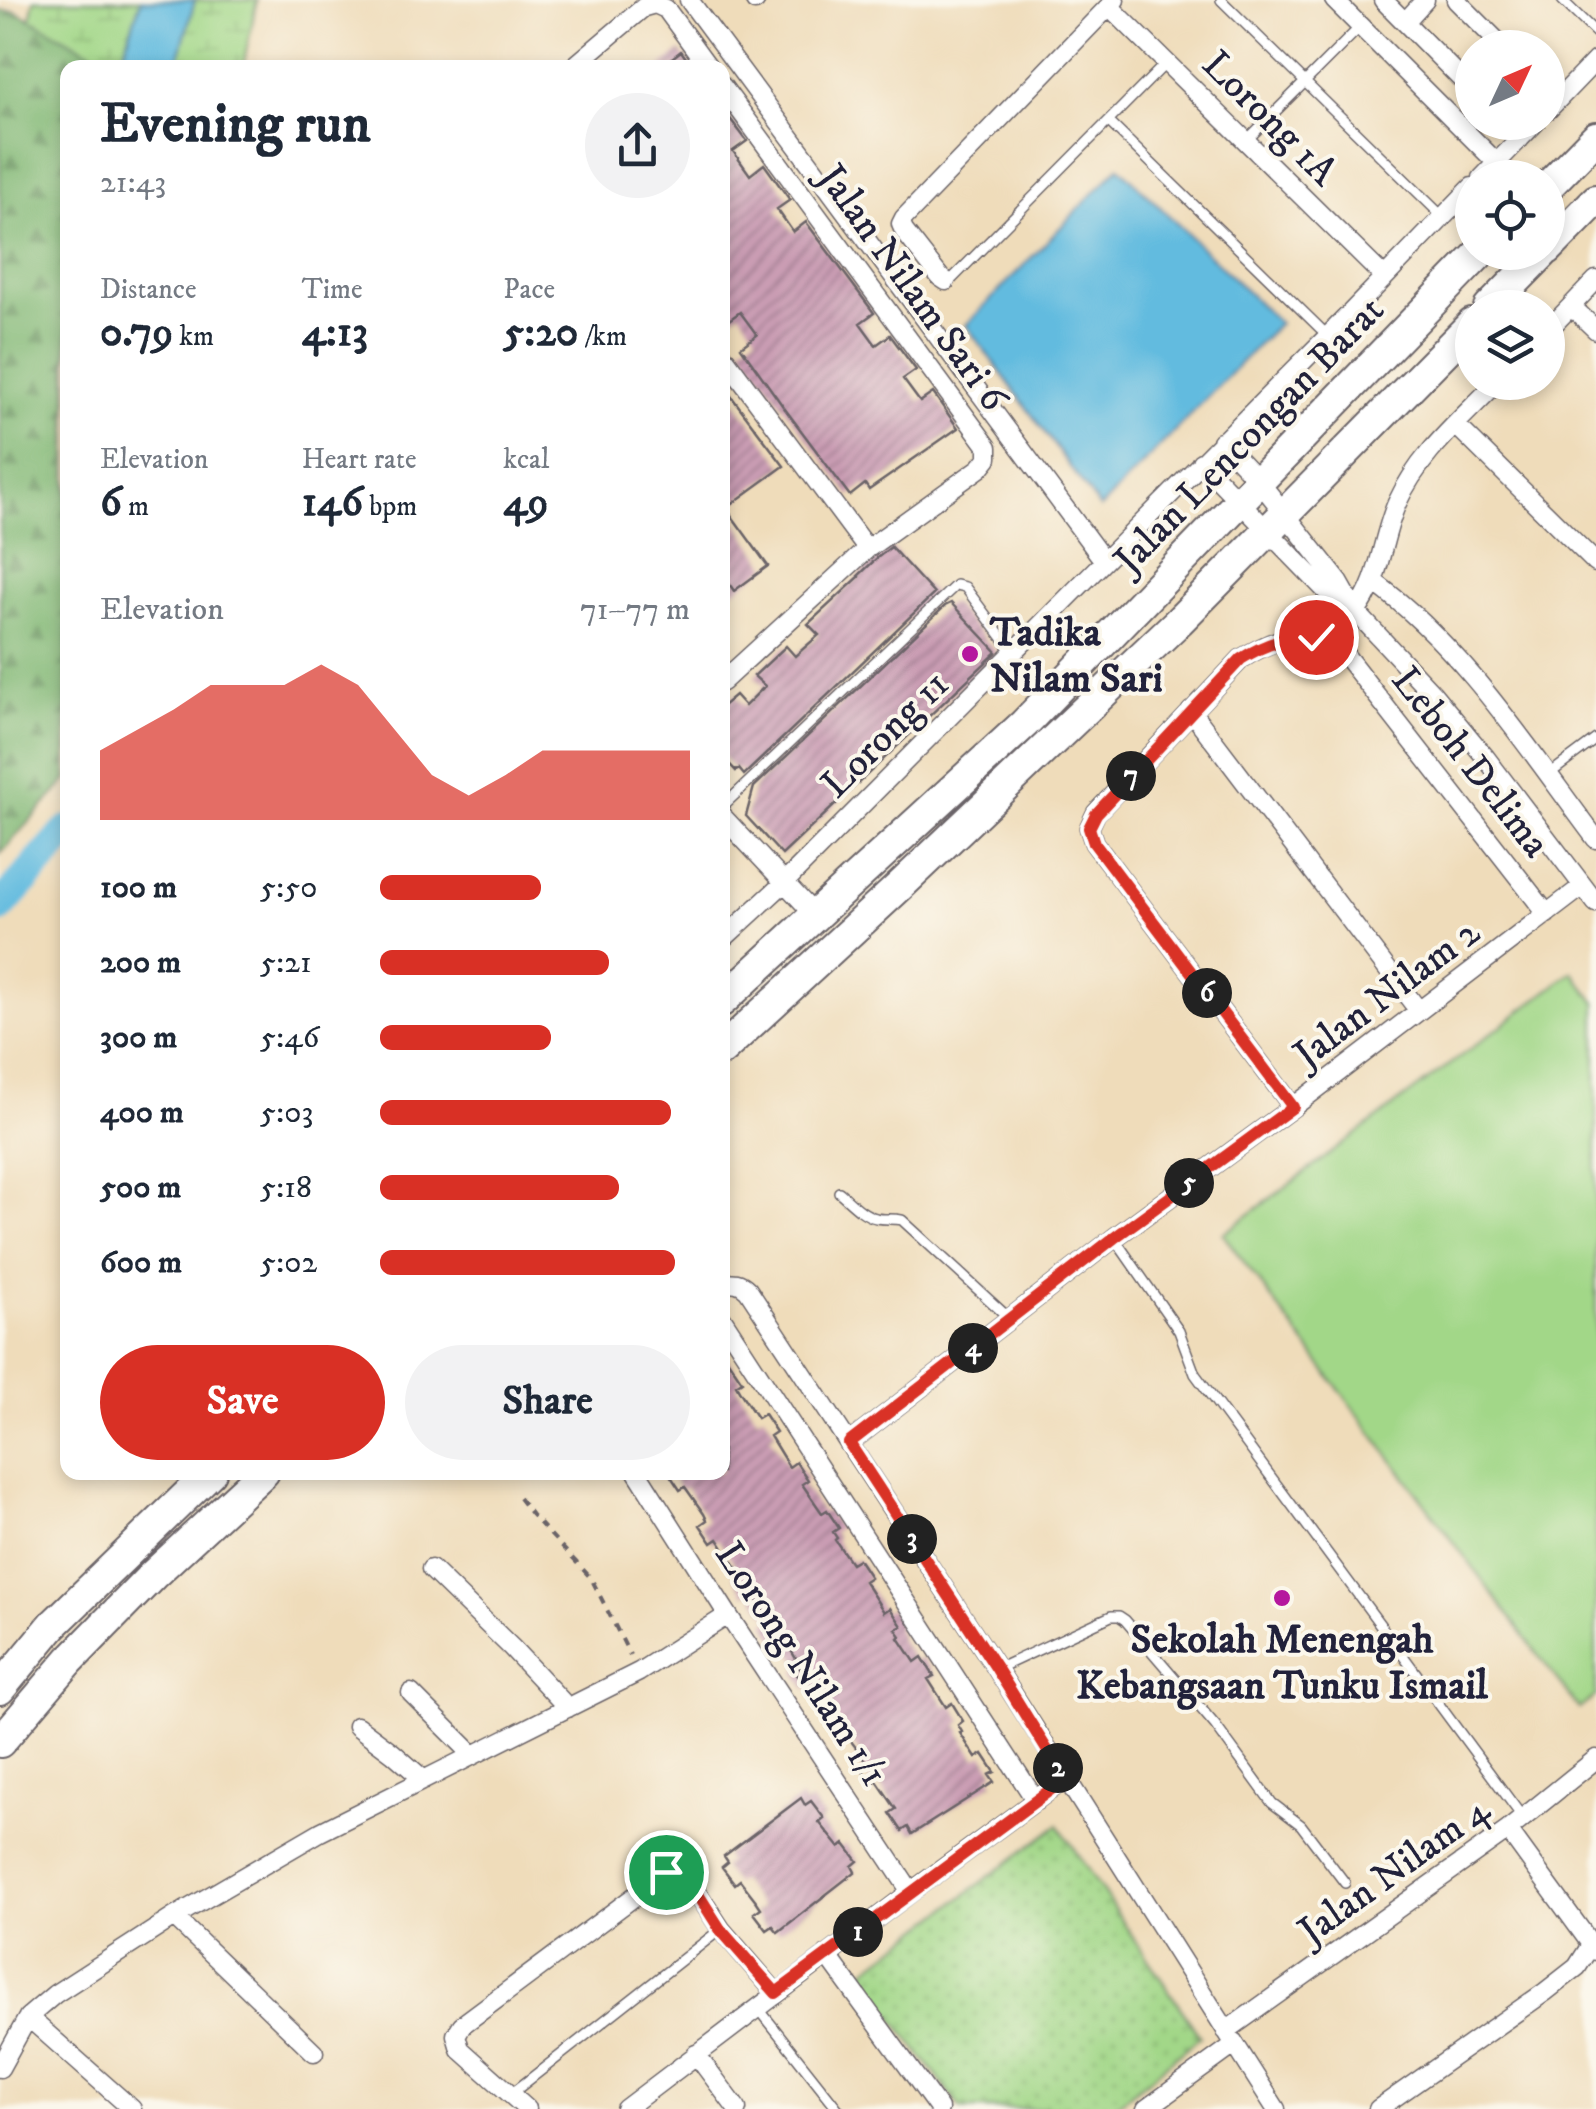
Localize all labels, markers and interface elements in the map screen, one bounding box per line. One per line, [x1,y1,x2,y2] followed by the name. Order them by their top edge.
[1455,30,1565,140] north arrow
[1455,30,1565,400] map controls
[1191,41,1348,198] street label: Lorong 1A
[100,91,371,160] text: Evening run
[585,93,690,198] button: share
[803,152,1019,423] street label: Jalan Nilam Sari 6
[1455,160,1565,270] button: locate
[100,163,166,203] text: 21:43
[100,272,196,307] text: Distance
[302,272,362,307] text: Time
[503,272,555,307] text: Pace
[1102,287,1396,588] street label: Jalan Lencongan Barat
[1455,290,1565,400] button: layers
[100,307,173,359] text: 0.79
[302,307,368,359] text: 4:13
[503,307,578,359] text: 5:20
[173,319,214,354] text: km
[578,319,627,354] text: /km
[100,442,208,477] text: Elevation
[302,442,417,477] text: Heart rate
[503,442,549,477] text: kcal
[100,477,122,529] text: 6
[302,477,363,529] text: 146
[503,477,548,529] text: 49
[122,489,149,524] text: m
[363,489,417,524] text: bpm
[100,590,224,630] text: Elevation
[580,590,690,630] text: 71–77 m
[1274,595,1359,680] pin
[989,609,1163,705] place label: Tadika Nilam Sari
[1289,610,1344,665] icon: check
[959,643,981,665] marker: Tadika Nilam Sari
[1380,657,1560,868] street label: Leboh Delima
[812,661,961,810] street label: Lorong 11
[1106,751,1156,801] pin: 7
[1124,758,1138,793] text: 7
[100,868,177,908] text: 100 m
[260,868,317,908] text: 5:50
[1282,908,1491,1083] street label: Jalan Nilam 2
[100,943,181,983] text: 200 m
[260,943,312,983] text: 5:21
[1182,968,1232,1018] pin: 6
[1200,975,1214,1010] text: 6
[100,1018,177,1058] text: 300 m
[260,1018,319,1058] text: 5:46
[100,1093,184,1133] text: 400 m
[260,1093,313,1133] text: 5:03
[1164,1158,1214,1208] pin: 5
[1182,1165,1196,1200] text: 5
[100,1168,181,1208] text: 500 m
[260,1168,312,1208] text: 5:18
[100,1243,182,1283] text: 600 m
[260,1243,317,1283] text: 5:02
[948,1323,998,1373] pin: 4
[965,1330,981,1365] text: 4
[100,1345,385,1460] button: Save
[405,1345,690,1460] button: Share
[887,1514,937,1564] pin: 3
[907,1521,917,1556] text: 3
[703,1533,898,1796] street label: Lorong Nilam 1/1
[1271,1587,1293,1609] marker: Sekolah Menengah Kebangsaan Tunku Ismail
[1076,1616,1489,1712] place label: Sekolah Menengah Kebangsaan Tunku Ismail
[1033,1743,1083,1793] pin: 2
[1051,1750,1065,1785] text: 2
[1286,1785,1501,1960] street label: Jalan Nilam 4
[624,1830,709,1915] pin
[639,1845,694,1900] icon: arrive
[833,1907,883,1957] pin: 1
[853,1914,863,1949] text: 1

